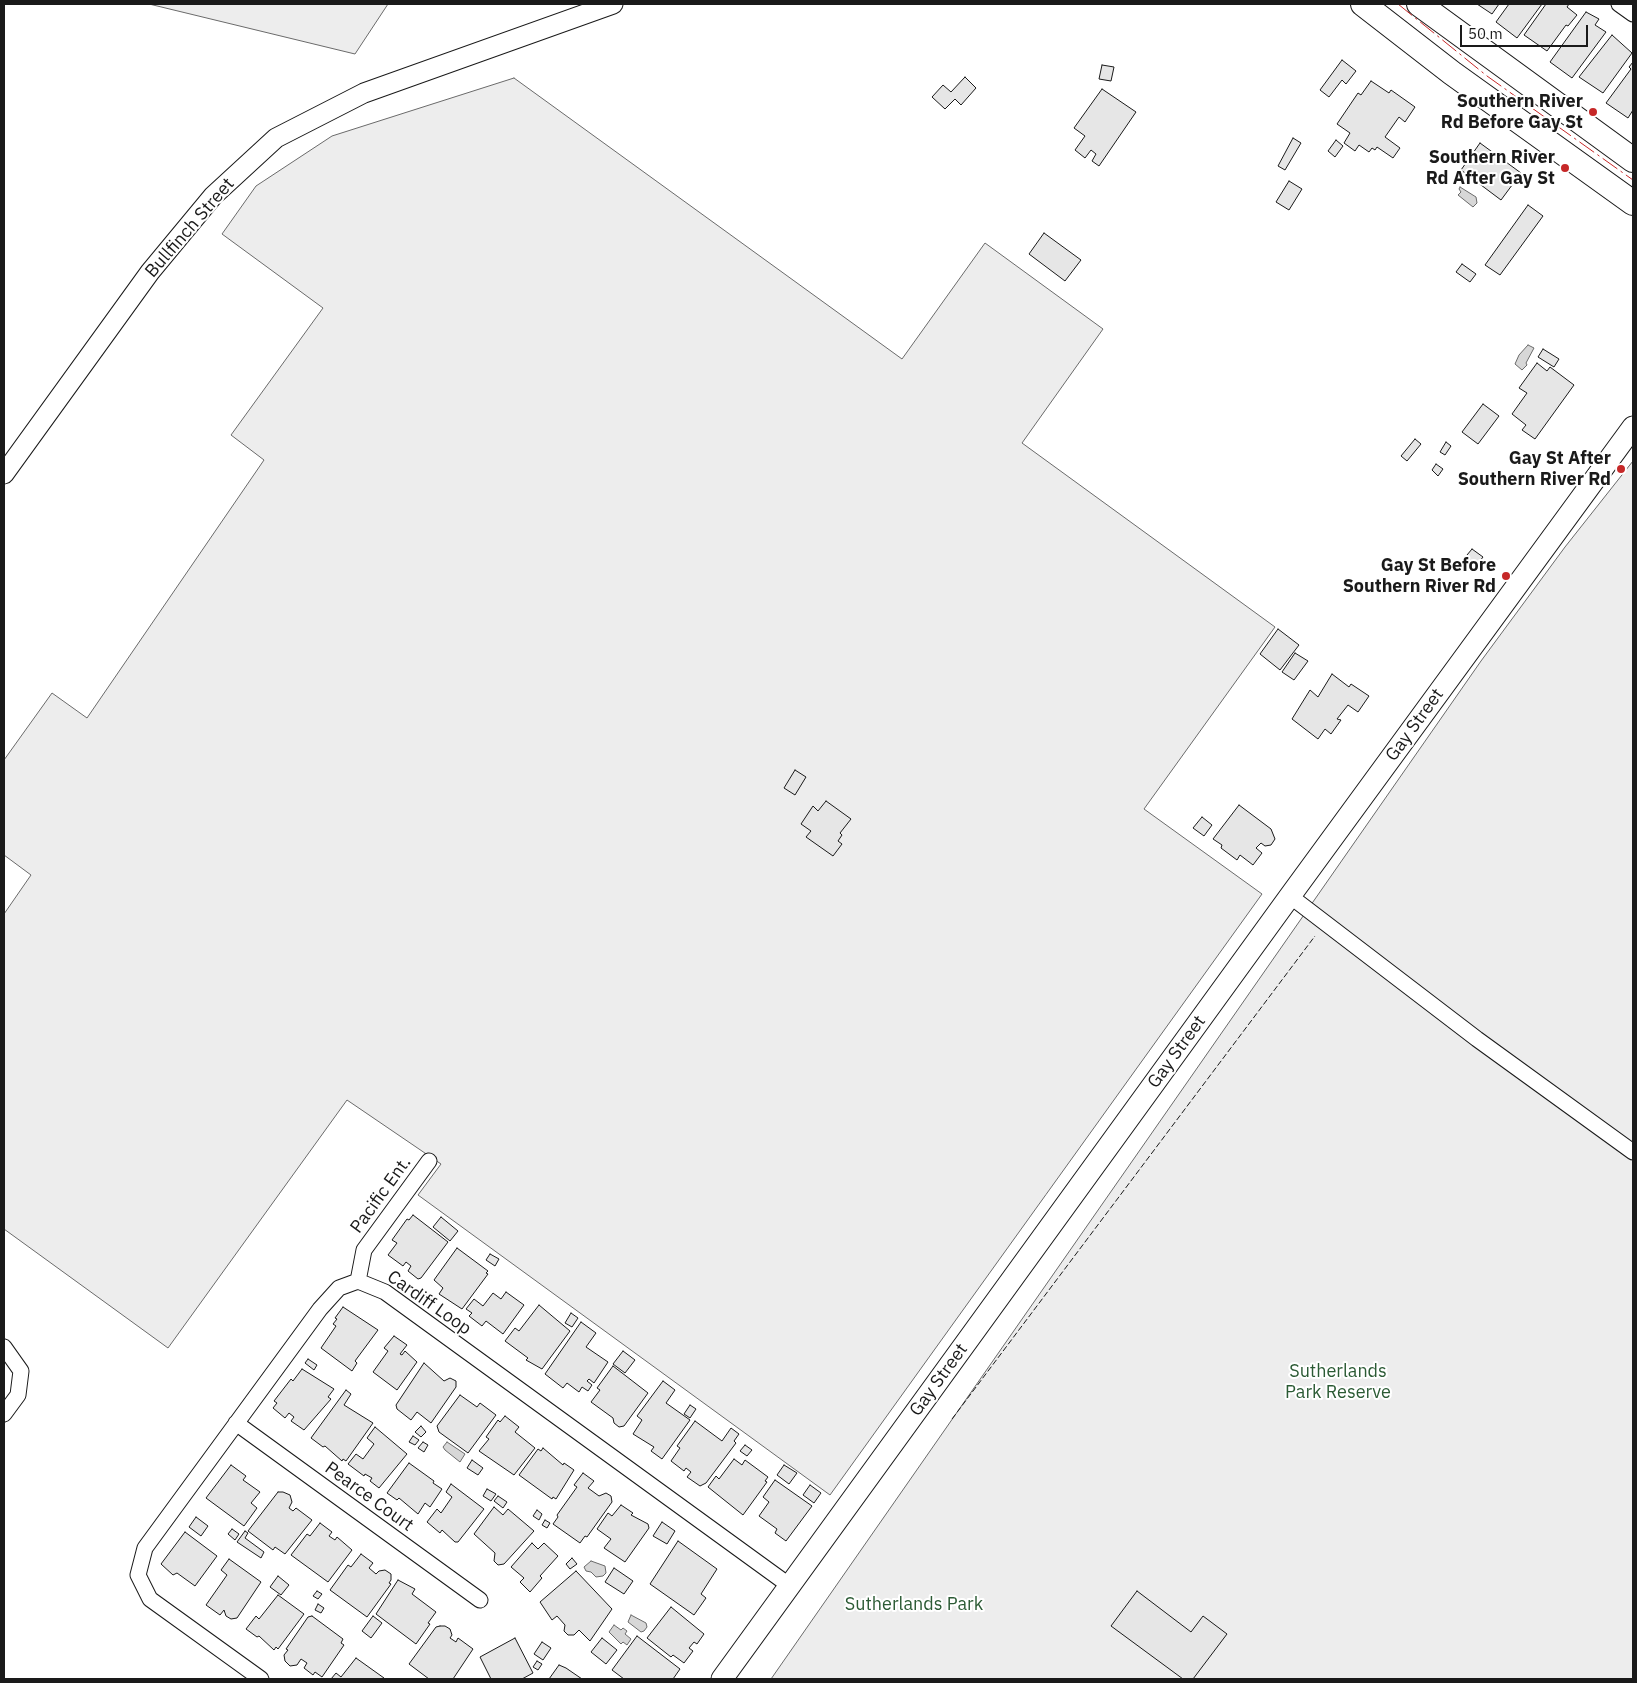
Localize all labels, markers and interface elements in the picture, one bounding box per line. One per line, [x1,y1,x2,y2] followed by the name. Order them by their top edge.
[1462,15,1590,47] scale bar
[1468,24,1503,43] text: 50 m
[1441,91,1583,134] place label: Southern River Rd Before Gay St
[1587,106,1599,118] marker: Southern River Rd Before Gay St
[1426,147,1555,190] place label: Southern River Rd After Gay St
[1559,162,1571,174] marker: Southern River Rd After Gay St
[141,174,239,282] street label: Bullfinch Street
[1458,448,1611,490] place label: Gay St After Southern River Rd
[1615,463,1627,475] marker: Gay St After Southern River Rd
[1343,555,1496,598] place label: Gay St Before Southern River Rd
[1500,570,1512,582] marker: Gay St Before Southern River Rd
[1381,684,1449,766] street label: Gay Street
[1143,1011,1211,1093] street label: Gay Street
[346,1153,416,1237] street label: Pacific Ent.
[383,1266,475,1340] street label: Cardiff Loop
[905,1339,973,1421] street label: Gay Street
[1285,1361,1391,1404] park label: Sutherlands Park Reserve
[321,1458,417,1536] street label: Pearce Court
[845,1594,983,1616] park label: Sutherlands Park

